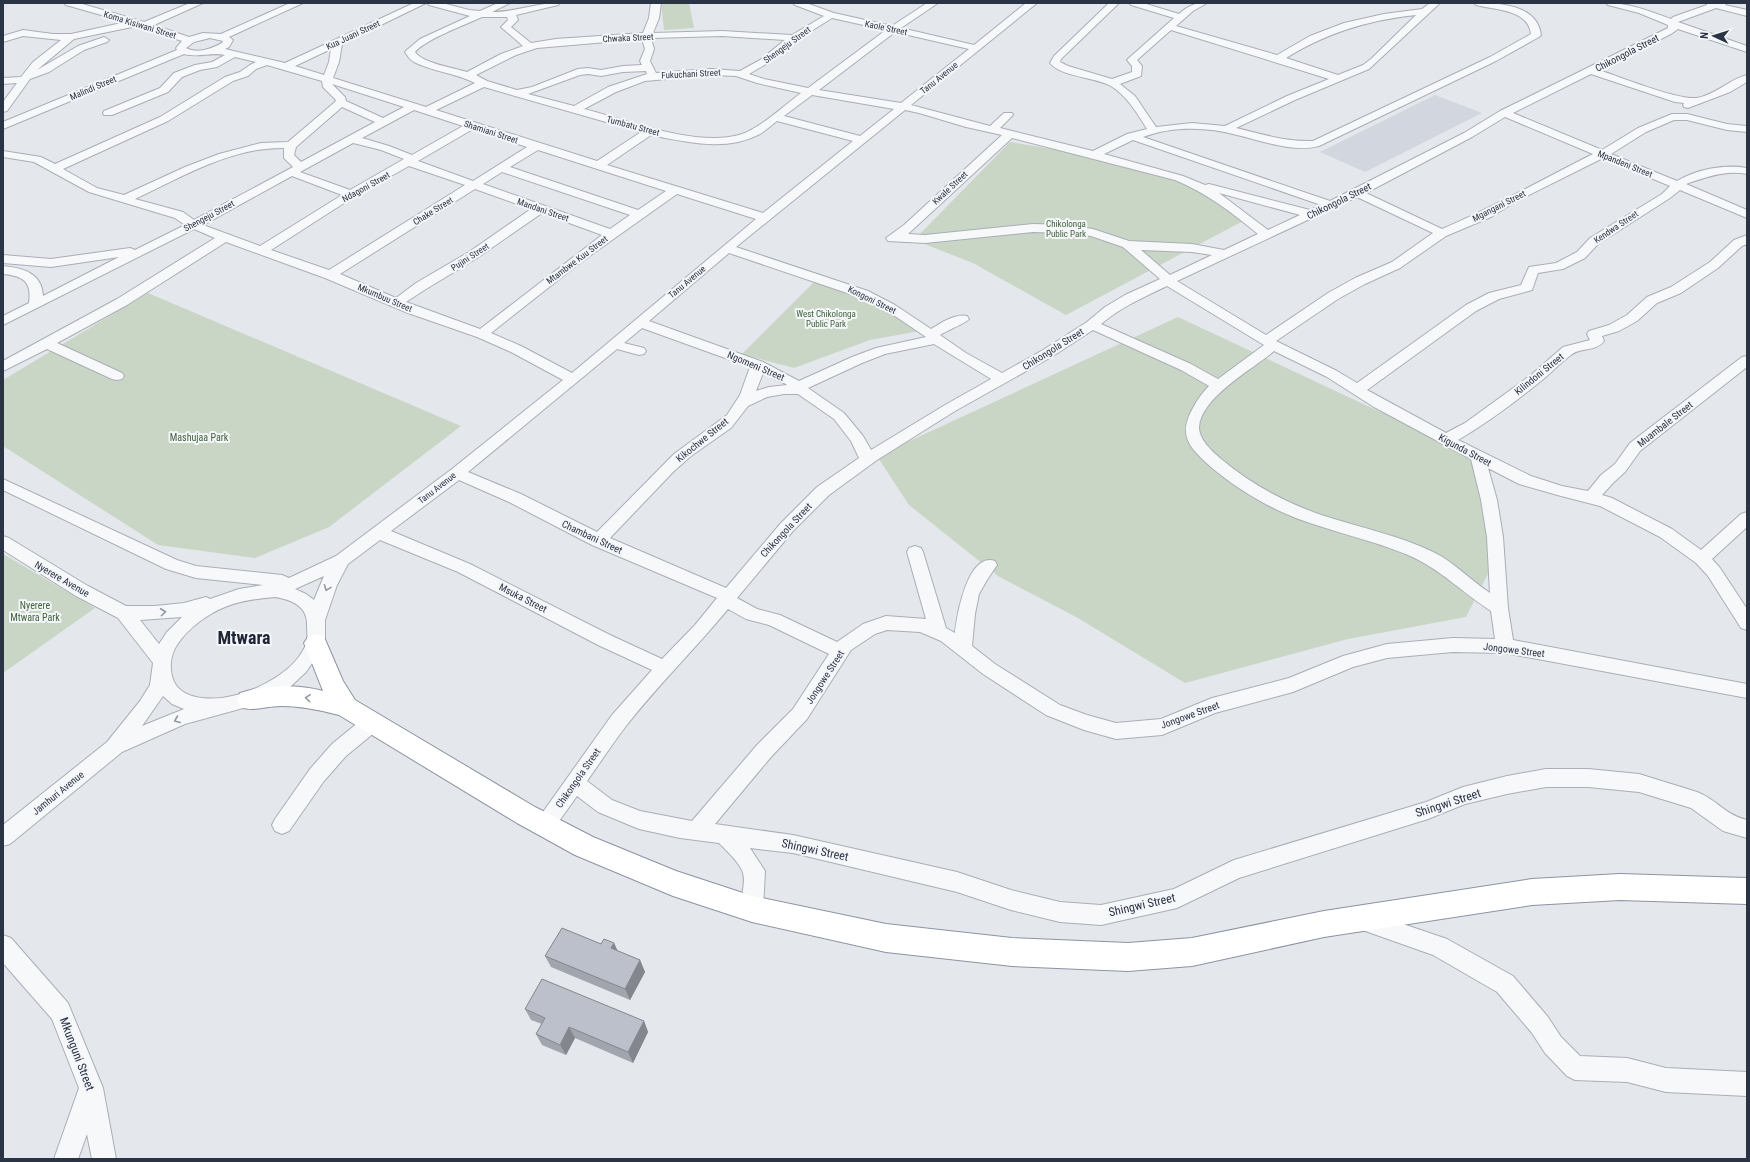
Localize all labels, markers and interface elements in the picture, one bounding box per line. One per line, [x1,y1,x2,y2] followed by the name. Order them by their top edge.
[103,9,178,41] street label: Koma Kisiwani Street
[1694,16,1734,56] north arrow
[325,18,382,52] street label: Kua Juani Street
[864,19,908,37] street label: Kaole Street
[761,24,813,65] street label: Shengeju Street
[1698,31,1711,39] text: N
[602,32,654,44] street label: Chwaka Street
[1593,32,1661,74] street label: Chikongola Street
[918,60,960,96] street label: Tanu Avenue
[661,67,721,81] street label: Fukuchani Street
[68,74,118,102] street label: Malindi Street
[605,114,661,138] street label: Tumbatu Street
[463,119,520,146] street label: Shamiani Street
[1596,148,1654,180] street label: Mpandeni Street
[930,169,970,207] street label: Kwale Street
[340,170,392,204] street label: Ndagoni Street
[1305,181,1373,221] street label: Chikongola Street
[1471,188,1528,224] street label: Mgangani Street
[411,195,455,227] street label: Chake Street
[516,197,570,224] street label: Mandani Street
[182,198,236,234] street label: Shengeju Street
[1592,208,1640,245] street label: Kendwa Street
[1046,219,1086,239] park label: Chikolonga Public Park
[545,234,610,286] street label: Mtambwe Kuu Street
[449,241,491,273] street label: Pujini Street
[666,264,708,300] street label: Tanu Avenue
[356,282,414,314] street label: Mkumbuu Street
[846,284,898,316] street label: Kongoni Street
[796,309,856,329] park label: West Chikolonga Public Park
[1020,326,1086,372] street label: Chikongola Street
[726,349,786,383] street label: Ngomeni Street
[1512,351,1566,397] street label: Kilindoni Street
[1635,399,1695,449] street label: Muambale Street
[674,416,730,464] street label: Kikochwe Street
[170,432,229,443] park label: Mashujaa Park
[1437,432,1493,468] street label: Kigunda Street
[416,470,458,506] street label: Tanu Avenue
[758,501,814,559] street label: Chikongola Street
[560,518,624,556] street label: Chambani Street
[33,559,92,599] street label: Nyerere Avenue
[497,581,549,615] street label: Msuka Street
[324,584,332,591] one-way arrow
[10,600,60,623] park label: Nyerere Mtwara Park
[159,608,166,617] one-way arrow
[217,627,271,648] district label: Mtwara
[1483,641,1545,659] street label: Jongowe Street
[804,648,846,706] street label: Jongowe Street
[305,694,311,703] one-way arrow
[1159,699,1221,731] street label: Jongowe Street
[173,715,180,723] one-way arrow
[553,746,603,810] street label: Chikongola Street
[30,769,86,817] street label: Jamhuri Avenue
[1414,786,1483,820] street label: Shingwi Street
[780,836,850,864] street label: Shingwi Street
[1107,890,1177,919] street label: Shingwi Street
[57,1015,98,1093] street label: Mkunguni Street

